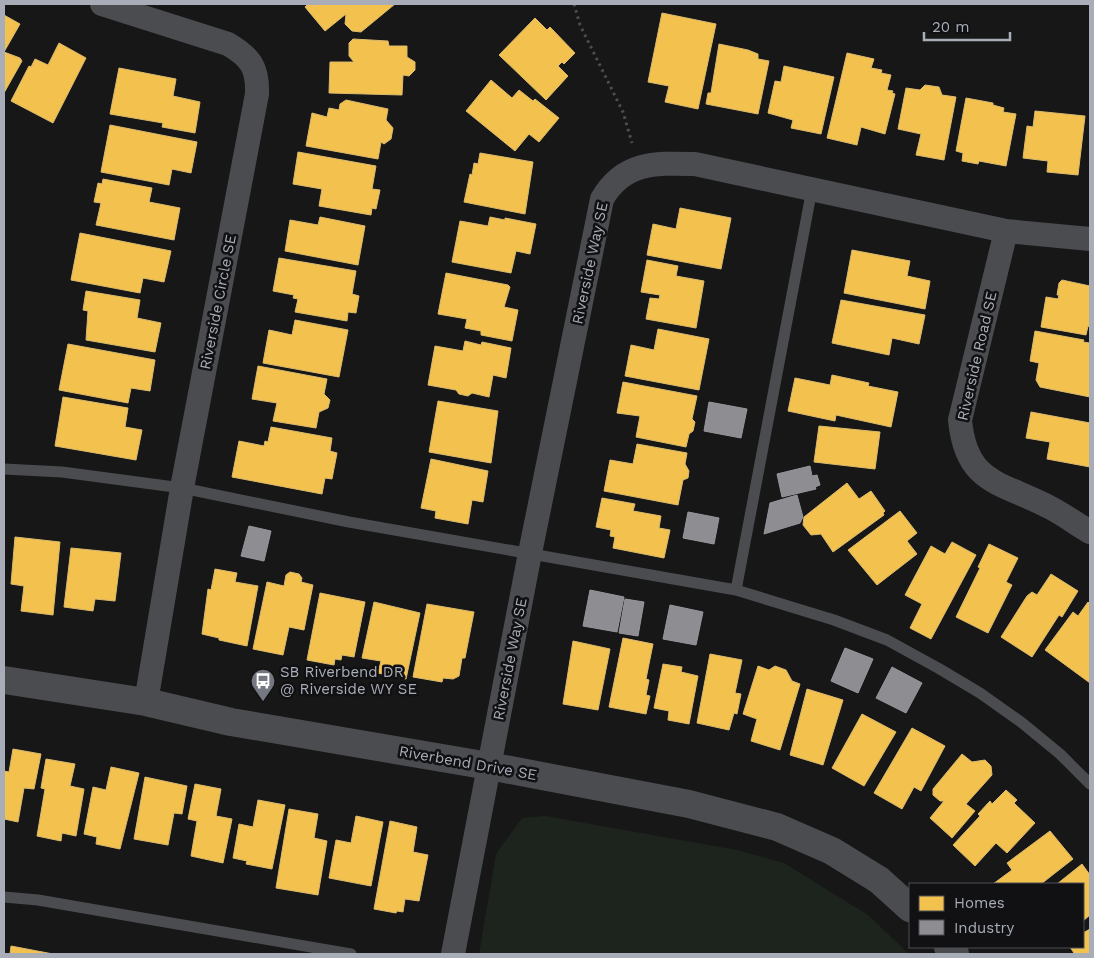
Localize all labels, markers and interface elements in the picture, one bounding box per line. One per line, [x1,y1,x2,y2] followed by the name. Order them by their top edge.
[924,10,1010,42] scale bar
[932,18,970,36] text: 20 m
[568,200,612,326] street label: Riverside Way SE
[196,233,240,371] street label: Riverside Circle SE
[953,290,1001,422] street label: Riverside Road SE
[489,596,531,722] street label: Riverside Way SE
[280,663,417,698] place label: SB Riverbend DR @ Riverside WY SE
[250,668,276,702] bus stop icon: SB Riverbend DR @ Riverside WY SE
[398,742,538,784] street label: Riverbend Drive SE
[909,883,1084,948] legend
[954,894,1005,912] text: Homes
[954,919,1015,937] text: Industry

